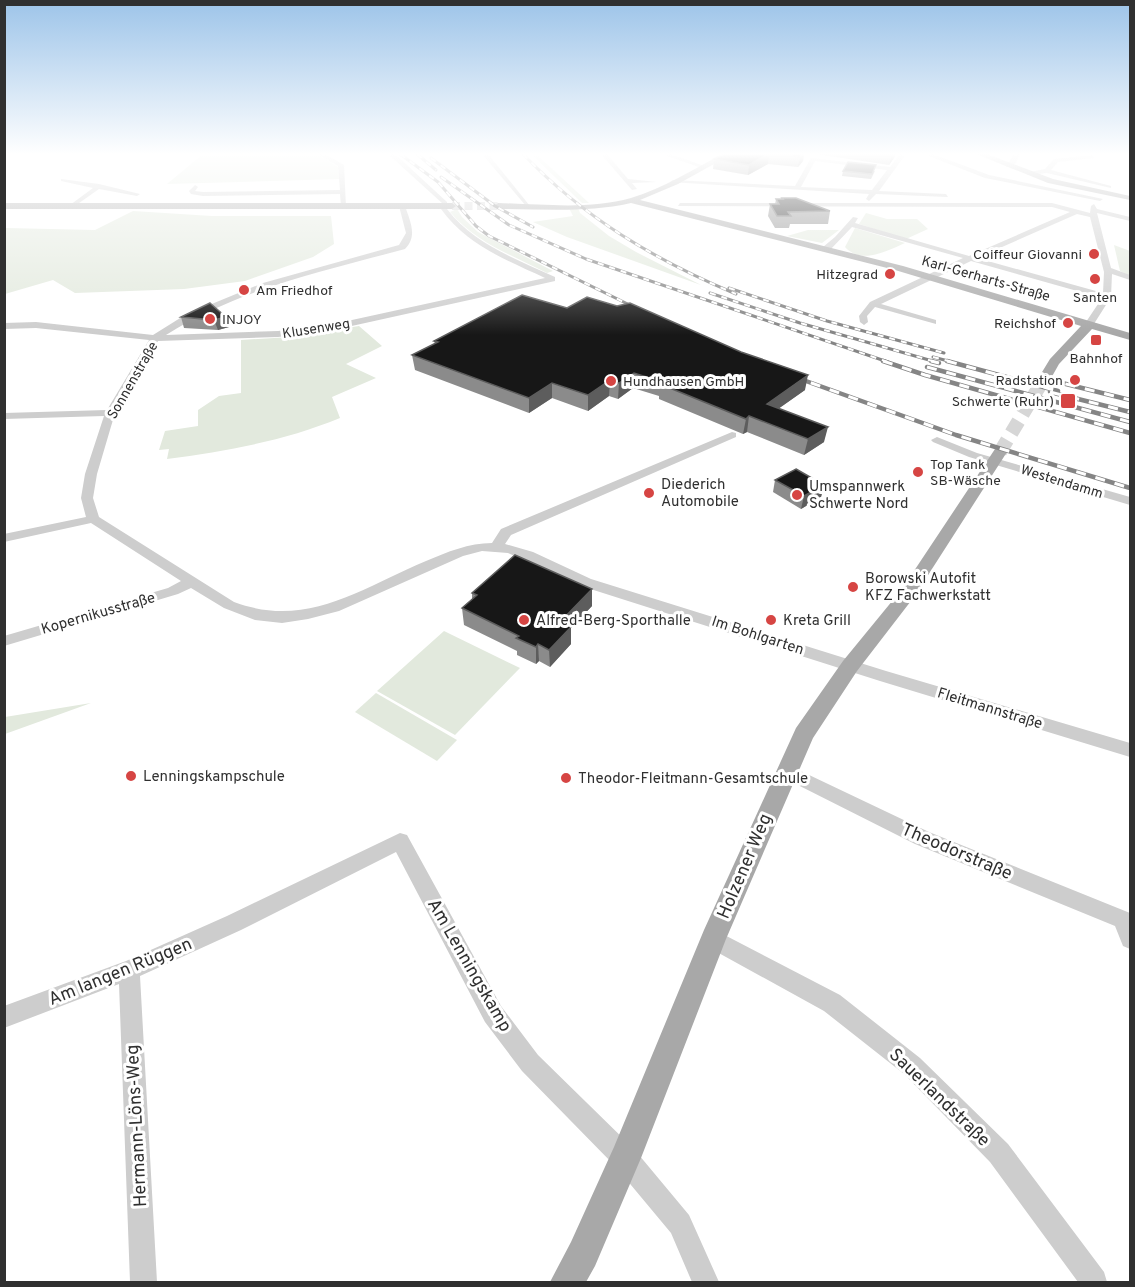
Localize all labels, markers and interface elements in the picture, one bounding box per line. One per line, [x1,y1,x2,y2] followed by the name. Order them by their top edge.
[973,247,1082,264] place label: Coiffeur Giovanni
[1087,247,1101,261] marker: Coiffeur Giovanni
[919,253,1052,306] street label: Karl-Gerharts-Straße
[816,267,878,284] place label: Hitzegrad
[883,267,897,281] marker: Hitzegrad
[1088,272,1102,286] marker: Santen
[237,283,251,297] marker: Am Friedhof
[256,283,333,300] place label: Am Friedhof
[1073,290,1117,307] place label: Santen
[203,312,217,326] marker: INJOY
[222,312,262,329] place label: INJOY
[281,316,351,343] street label: Klusenweg
[994,316,1056,333] place label: Reichshof
[1061,316,1075,330] marker: Reichshof
[1089,333,1103,347] marker: Bahnhof
[104,339,162,422] street label: Sonnenstraße
[1069,351,1123,368] place label: Bahnhof
[995,373,1063,390] place label: Radstation
[1068,373,1082,387] marker: Radstation
[604,374,618,388] marker: Hundhausen GmbH
[623,374,744,391] place label: Hundhausen GmbH
[1059,392,1077,410] marker: Schwerte (Ruhr)
[952,394,1054,411] place label: Schwerte (Ruhr)
[930,457,1001,490] place label: Top Tank SB-Wäsche
[1018,462,1105,503] street label: Westendamm
[911,465,925,479] marker: Top Tank SB-Wäsche
[661,476,739,512] place label: Diederich Automobile
[809,478,908,514] place label: Umspannwerk Schwerte Nord
[642,486,656,500] marker: Diederich Automobile
[790,488,804,502] marker: Umspannwerk Schwerte Nord
[865,570,991,606] place label: Borowski Autofit KFZ Fachwerkstatt
[846,580,860,594] marker: Borowski Autofit KFZ Fachwerkstatt
[39,589,158,640] street label: Kopernikusstraße
[536,612,691,631] place label: Alfred-Berg-Sporthalle
[783,612,851,631] place label: Kreta Grill
[517,613,531,627] marker: Alfred-Berg-Sporthalle
[709,613,806,660] street label: Im Bohlgarten
[764,613,778,627] marker: Kreta Grill
[935,684,1044,734] street label: Fleitmannstraße
[143,768,285,787] place label: Lenningskampschule
[124,769,138,783] marker: Lenningskampschule
[578,770,808,789] place label: Theodor-Fleitmann-Gesamtschule
[559,771,573,785] marker: Theodor-Fleitmann-Gesamtschule
[713,810,778,923] street label: Holzener Weg
[898,819,1015,886] street label: Theodorstraße
[421,895,516,1037] street label: Am Lenningskamp
[45,933,196,1012] street label: Am langen Rüggen
[122,1044,153,1208] street label: Hermann-Löns-Weg
[883,1044,994,1152] street label: Sauerlandstraße

